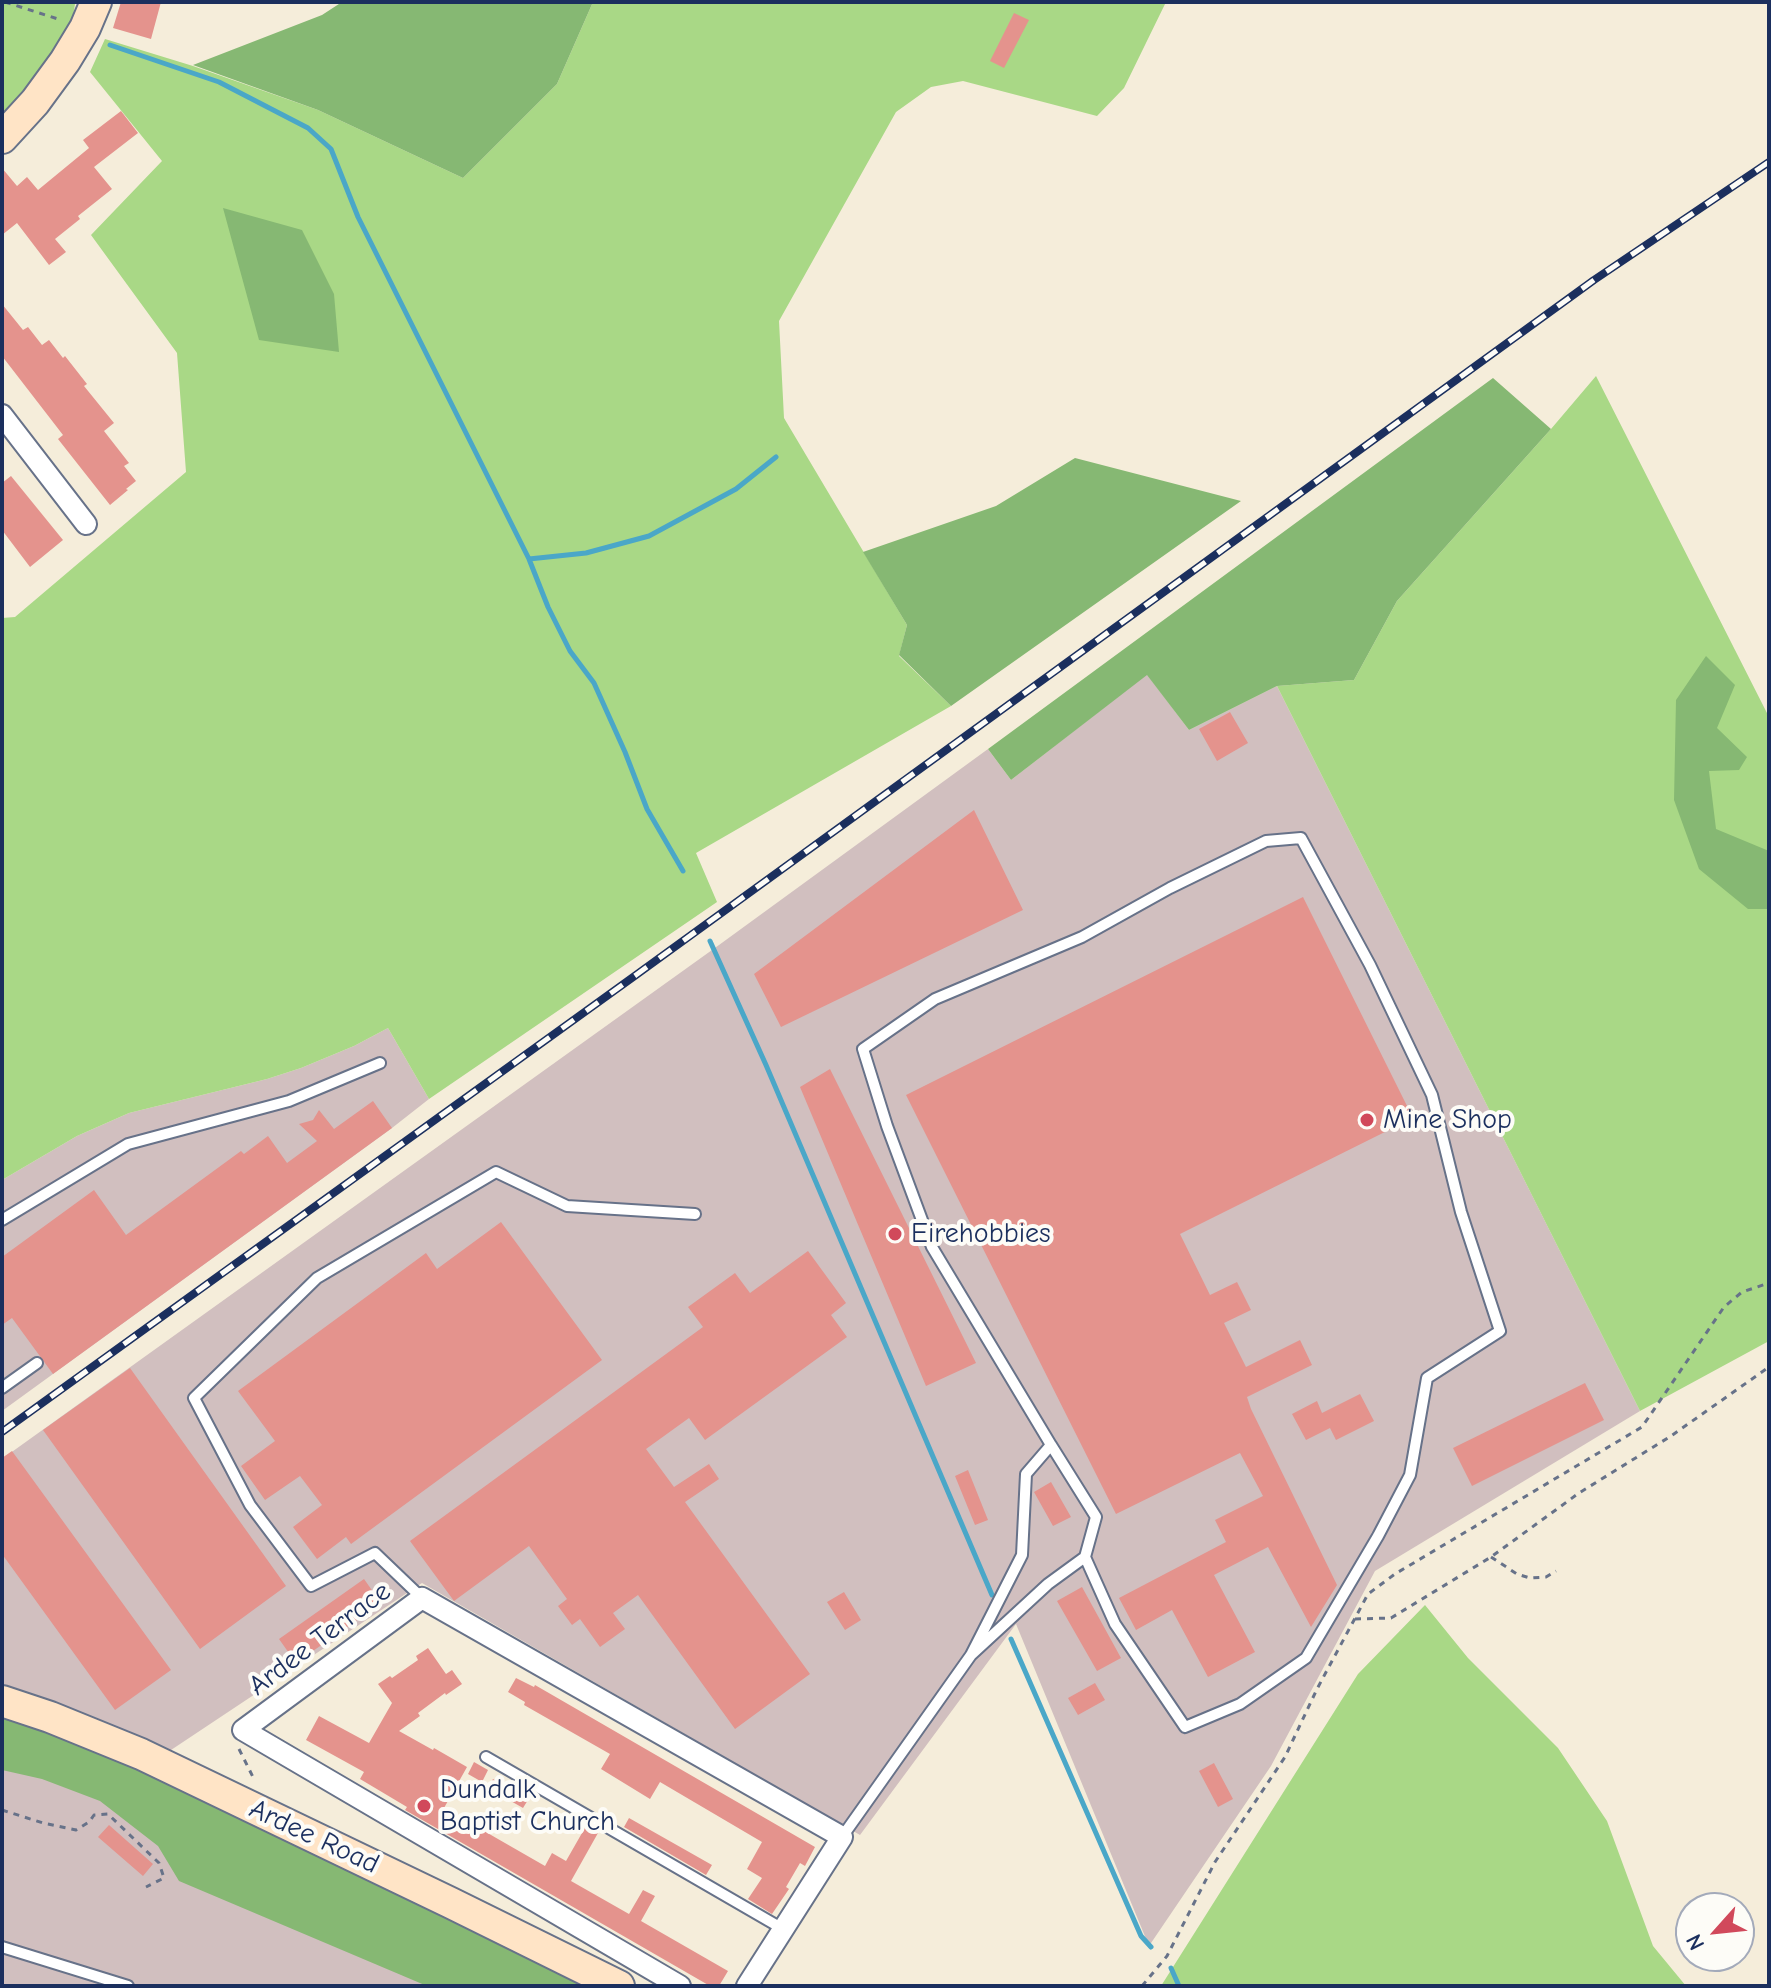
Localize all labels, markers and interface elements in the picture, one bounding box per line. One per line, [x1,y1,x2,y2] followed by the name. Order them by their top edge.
[1383,1103,1512,1137] place label: Mine Shop
[1358,1111,1376,1129] marker: Mine Shop
[911,1217,1051,1251] place label: Eirehobbies
[886,1225,904,1243] marker: Eirehobbies
[242,1575,398,1703] street label: Ardee Terrace
[440,1773,615,1839] place label: Dundalk Baptist Church
[244,1792,384,1882] street label: Ardee Road
[415,1797,433,1815] marker: Dundalk Baptist Church
[1675,1892,1755,1972] north arrow
[1681,1930,1710,1954] text: N

